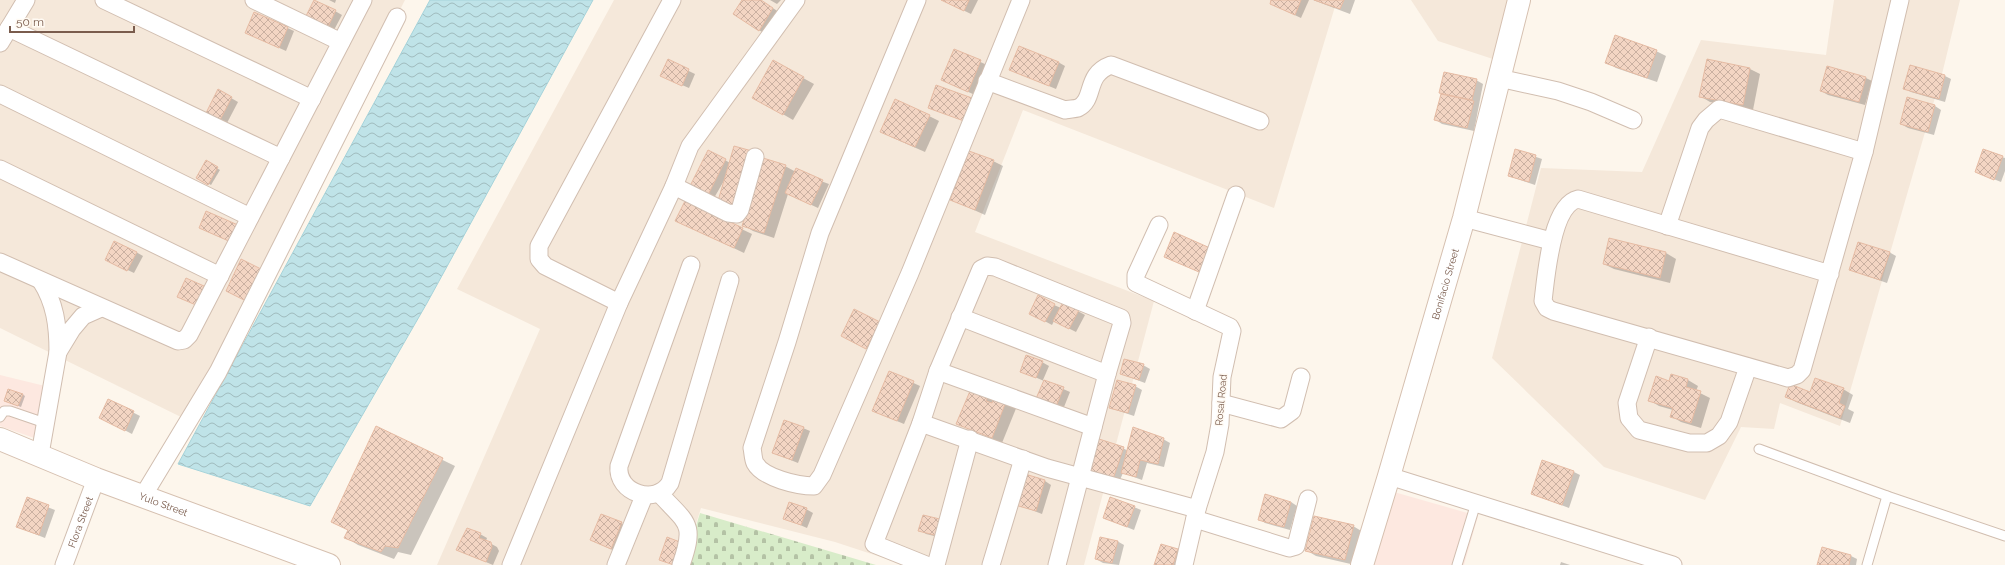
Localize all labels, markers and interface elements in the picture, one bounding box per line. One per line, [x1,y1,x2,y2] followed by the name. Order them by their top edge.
[10,8,134,34] scale bar
[16,15,44,29] text: 50 m
[1429,247,1461,321] street label: Bonifacio Street
[1213,374,1229,426] street label: Rosal Road
[138,490,190,518] street label: Yulo Street
[65,494,95,549] street label: Flora Street

